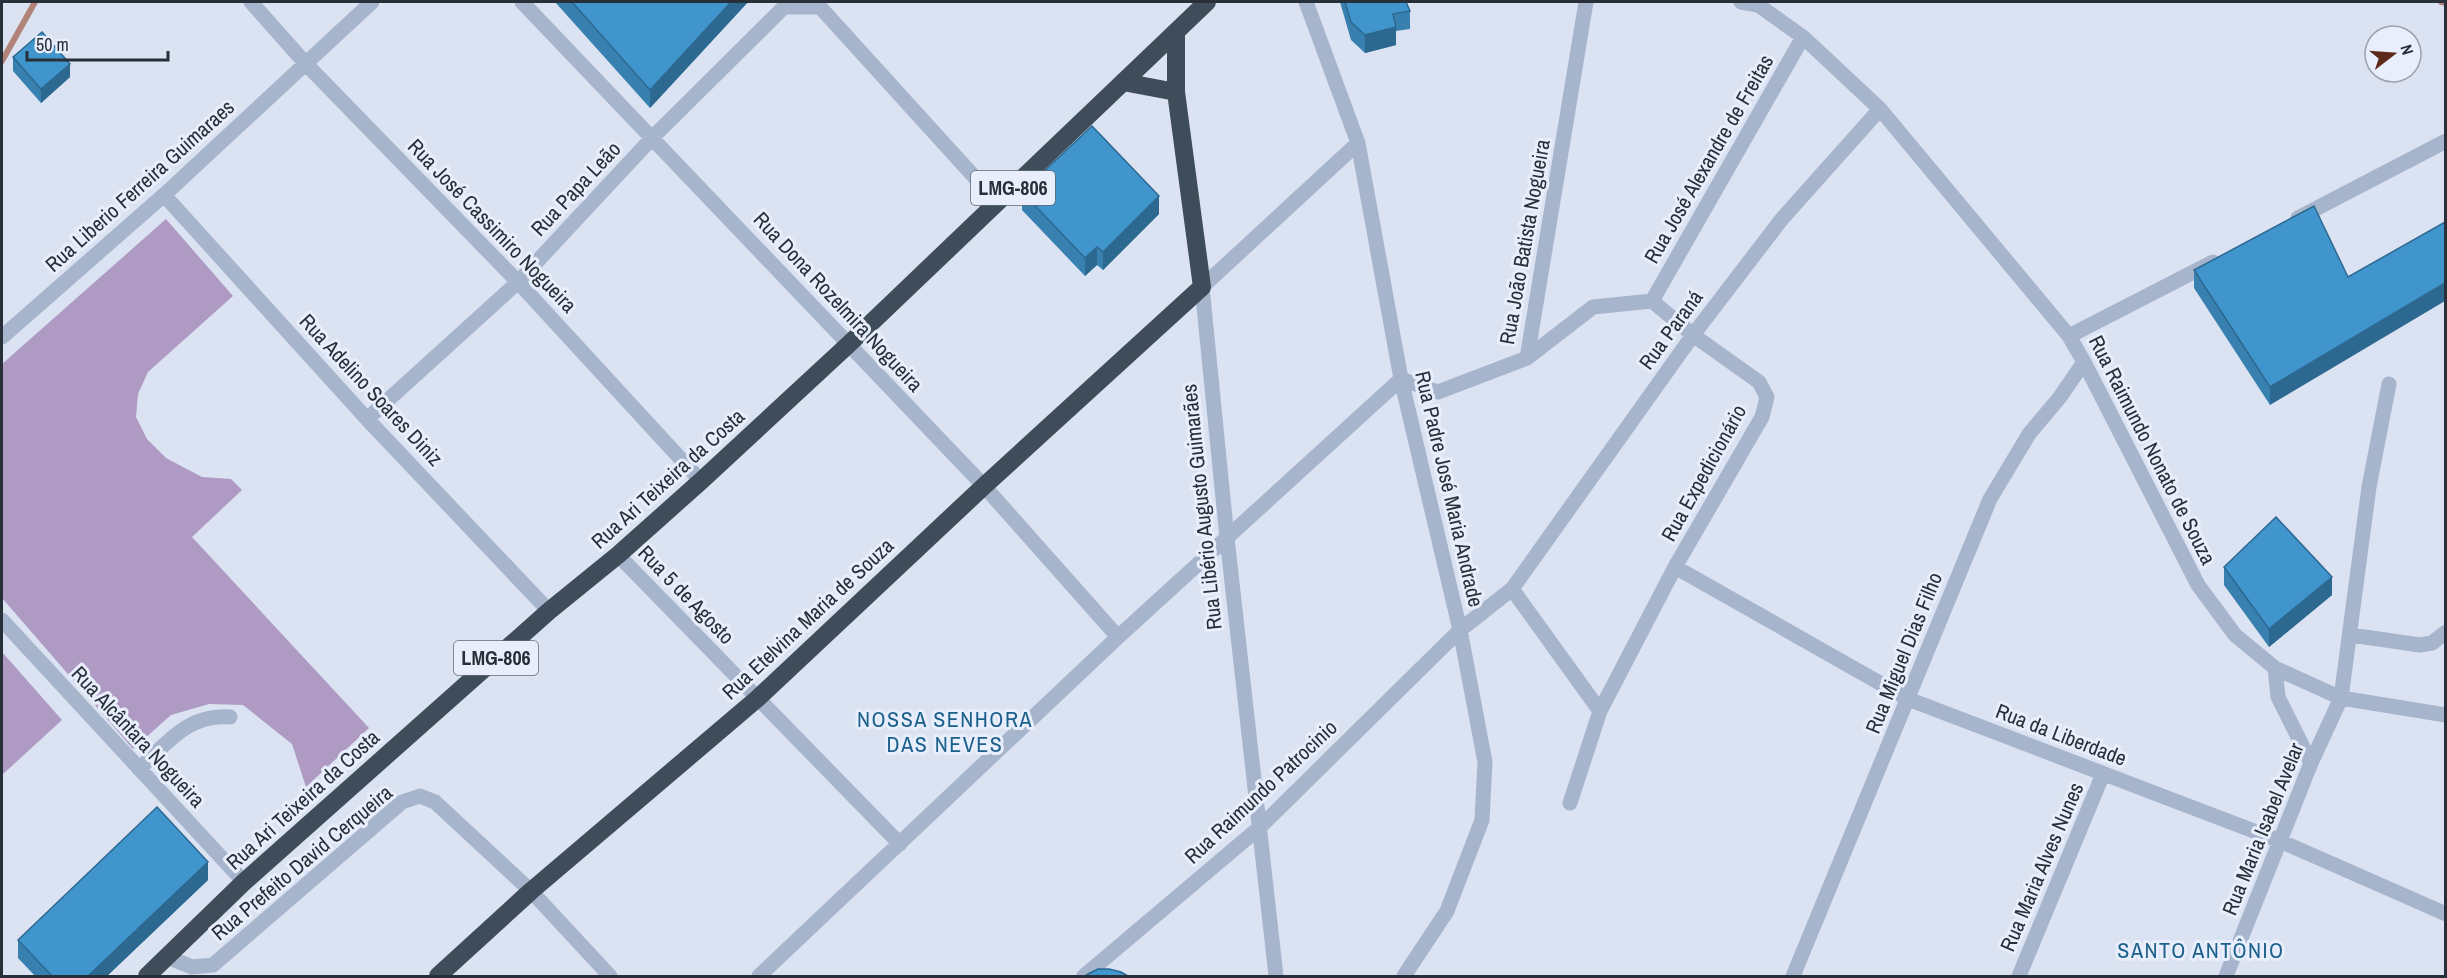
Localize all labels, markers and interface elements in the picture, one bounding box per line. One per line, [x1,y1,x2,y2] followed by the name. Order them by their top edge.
[27,24,168,62] scale bar
[2363,24,2423,84] north arrow
[36,32,69,57] text: 50 m
[2395,42,2419,57] text: N
[1637,49,1780,268] street label: Rua José Alexandre de Freitas
[39,93,240,278] street label: Rua Liberio Ferreira Guimaraes
[401,132,584,319] street label: Rua José Cassimiro Nogueira
[524,135,627,242] street label: Rua Papa Leão
[1492,137,1557,347] street label: Rua João Batista Nogueira
[971,171,1055,205] road number: LMG-806
[747,205,930,398] street label: Rua Dona Rozelmira Nogueira
[1632,284,1710,375] street label: Rua Paraná
[293,307,450,472] street label: Rua Adelino Soares Diniz
[2082,330,2223,570] street label: Rua Raimundo Nonato de Souza
[1408,368,1491,610] street label: Rua Padre José Maria Andrade
[1174,383,1229,631] street label: Rua Libério Augusto Guimarães
[1654,399,1753,546] street label: Rua Expedicionário
[585,402,751,555] street label: Rua Ari Teixeira da Costa
[716,531,900,706] street label: Rua Etelvina Maria de Souza
[632,539,741,651] street label: Rua 5 de Agosto
[1858,568,1949,738] street label: Rua Miguel Dias Filho
[454,641,538,675] road number: LMG-806
[65,660,212,814] street label: Rua Alcântara Nogueira
[1992,696,2131,773] street label: Rua da Liberdade
[857,704,1033,759] district label: NOSSA SENHORA DAS NEVES
[1178,713,1343,870] street label: Rua Raimundo Patrocinio
[220,723,386,876] street label: Rua Ari Teixeira da Costa
[2215,738,2310,919] street label: Rua Maria Isabel Avelar
[205,778,399,947] street label: Rua Prefeito David Cerqueira
[1993,778,2090,956] street label: Rua Maria Alves Nunes
[2117,935,2285,965] district label: SANTO ANTÔNIO

